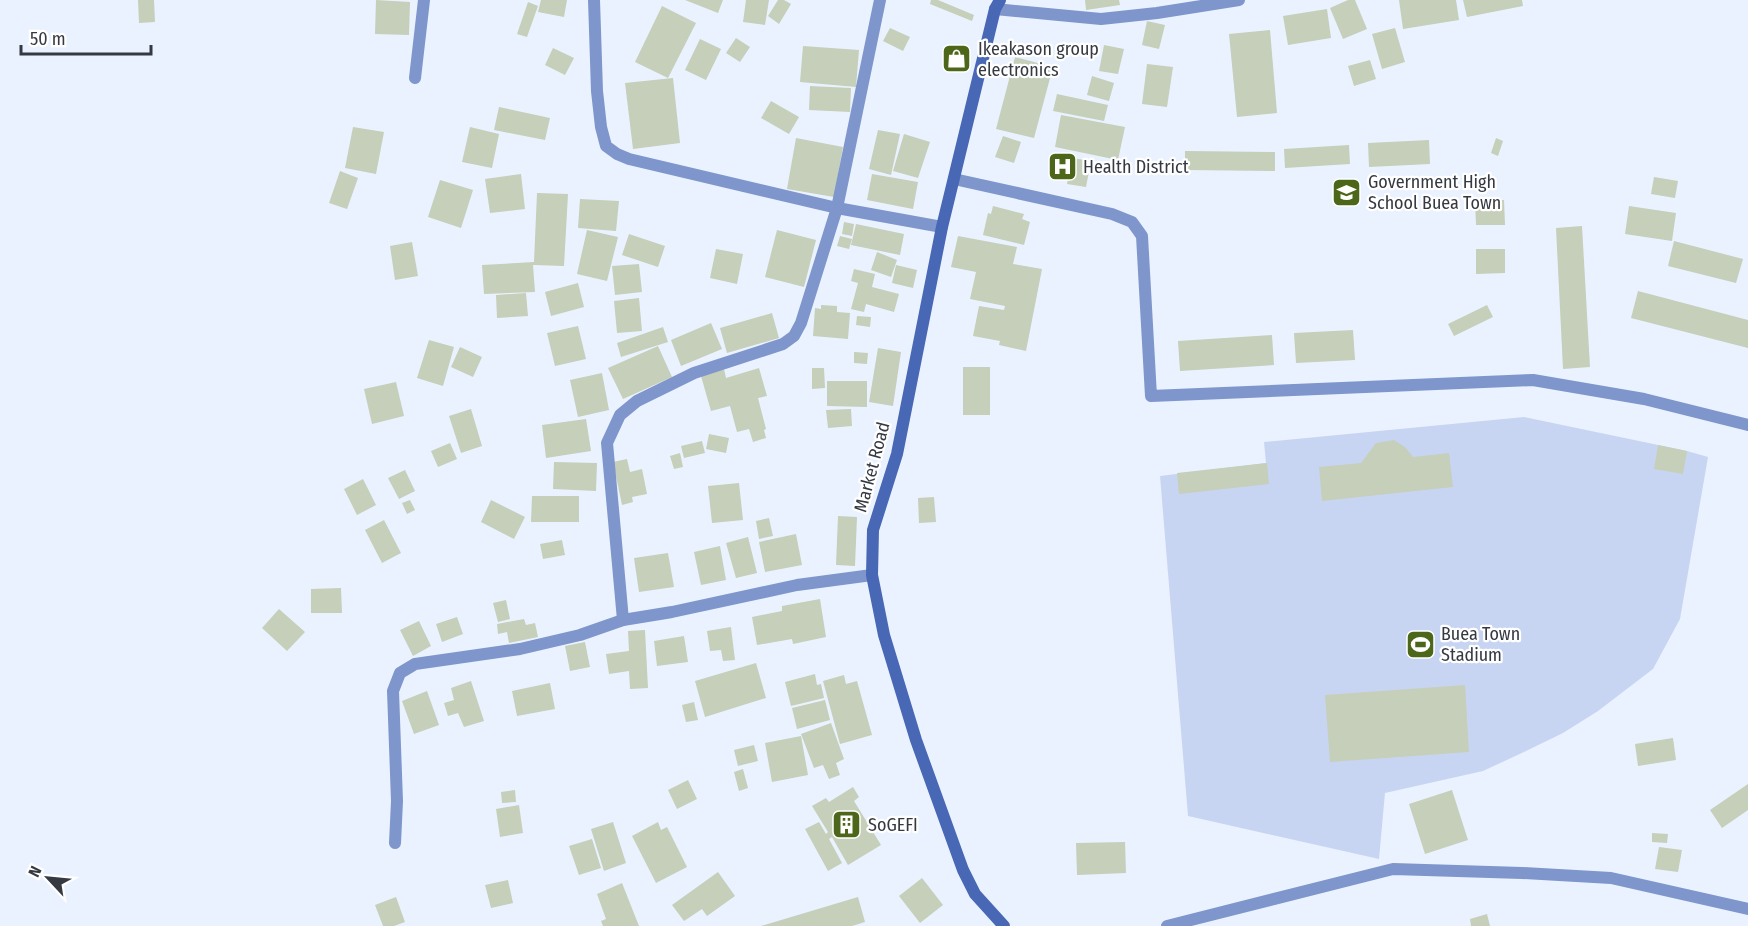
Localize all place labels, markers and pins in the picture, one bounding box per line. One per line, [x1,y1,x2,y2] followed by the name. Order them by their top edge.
[978,38,1099,81] place label: Ikeakason group electronics
[941,43,973,75] shop icon: Ikeakason group electronics
[1046,151,1078,183] hospital icon: Health District
[1083,156,1189,178] place label: Health District
[1368,171,1501,214] place label: Government High School Buea Town
[1331,176,1363,208] school or university icon: Government High School Buea Town
[1441,623,1520,666] place label: Buea Town Stadium
[1404,628,1436,660] sports icon: Buea Town Stadium
[831,809,863,841] building icon: SoGEFI
[868,814,918,836] place label: SoGEFI

